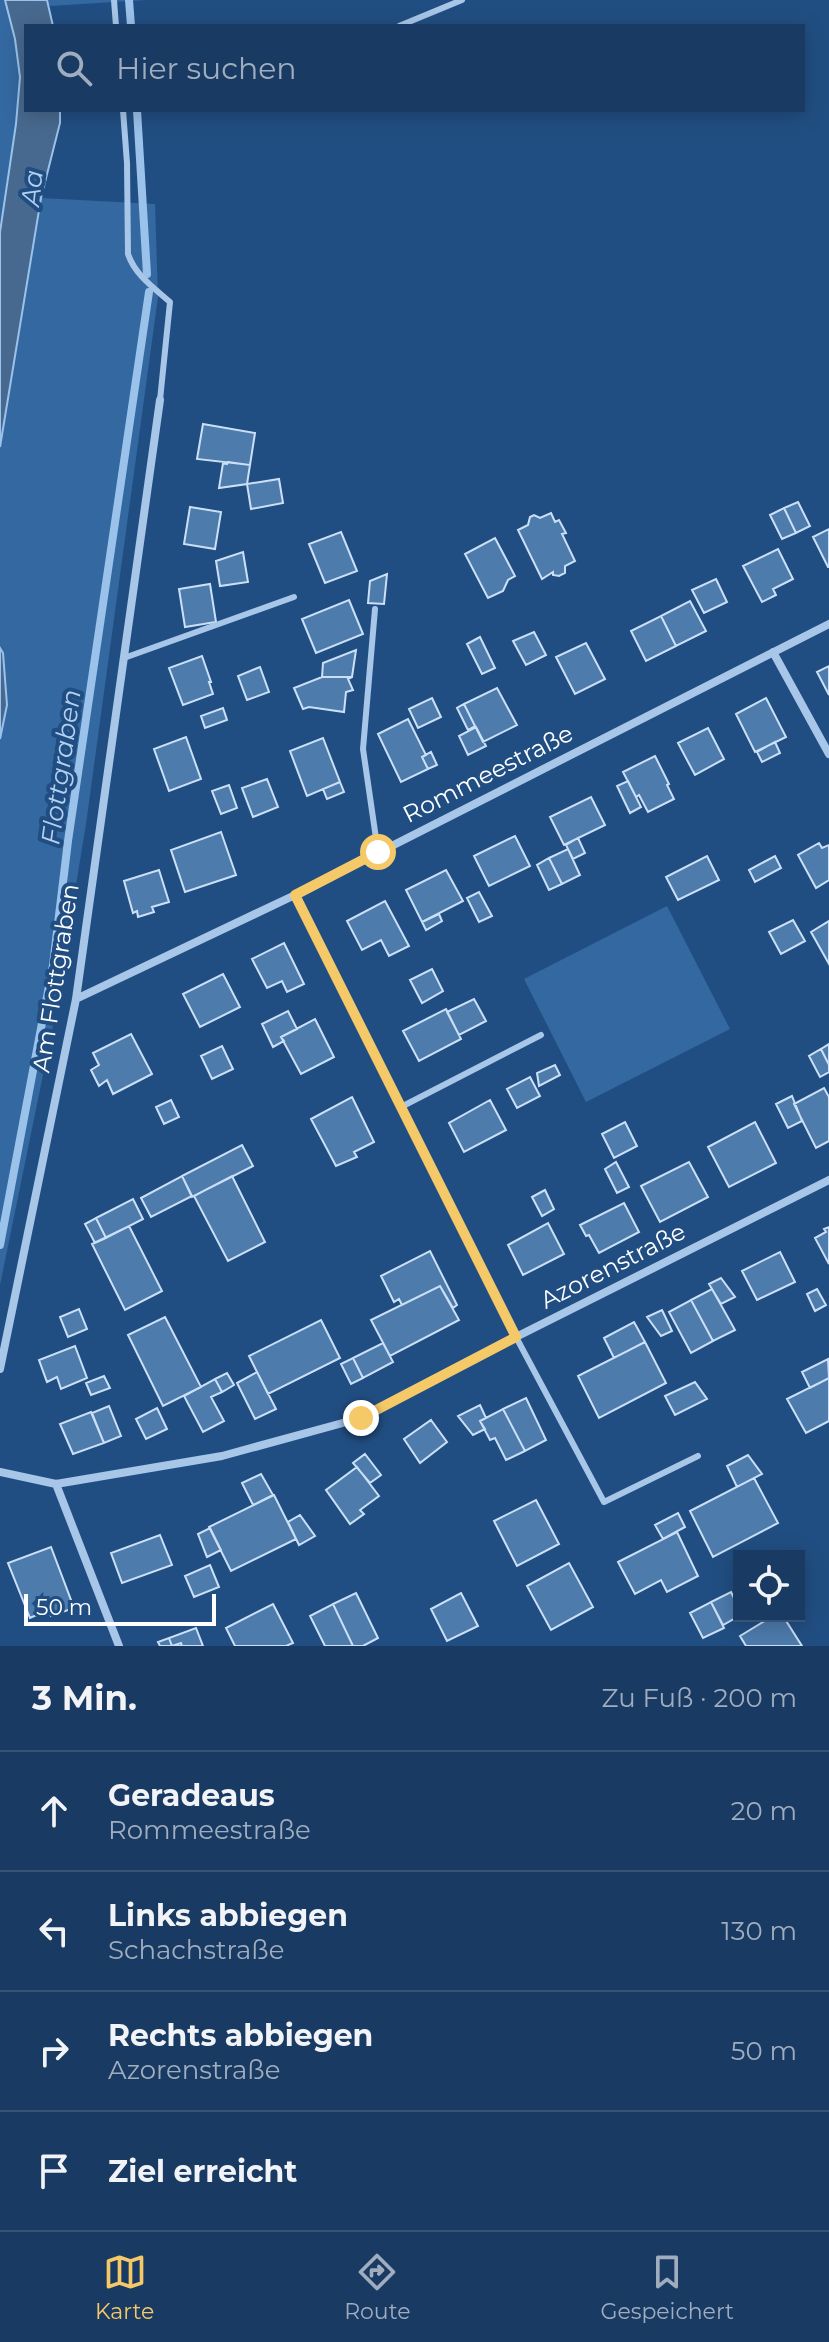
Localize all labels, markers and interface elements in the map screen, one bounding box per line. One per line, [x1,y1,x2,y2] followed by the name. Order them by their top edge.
[24,24,805,112] search box
[52,46,96,90] icon: search
[116,50,297,87] text: Hier suchen
[14,168,50,210] water label: Aa
[34,687,88,847] water label: Flottgraben
[398,718,578,829] street label: Rommeestraße
[360,834,396,870] route start
[26,882,85,1074] street label: Am Flottgraben
[535,1217,690,1315] street label: Azorenstraße
[343,1400,379,1436] route end
[733,1550,805,1622] map controls
[733,1550,805,1622] button: locate
[24,1590,216,1626] scale bar
[36,1594,92,1621] text: 50 m
[32,1677,137,1719] text: 3 Min.
[601,1682,797,1714] text: Zu Fuß · 200 m
[108,1777,275,1814] text: Geradeaus
[32,1789,76,1833] icon: ahead
[731,1795,797,1827] text: 20 m
[108,1814,311,1846] text: Rommeestraße
[108,1897,348,1934] text: Links abbiegen
[32,1909,76,1953] icon: left
[721,1915,797,1947] text: 130 m
[108,1934,284,1966] text: Schachstraße
[108,2017,373,2054] text: Rechts abbiegen
[32,2029,76,2073] icon: right
[731,2035,797,2067] text: 50 m
[108,2054,280,2086] text: Azorenstraße
[32,2149,76,2193] icon: arrive
[108,2153,297,2190] text: Ziel erreicht
[95,2250,154,2325] tab: Karte
[344,2250,410,2325] tab: Route
[600,2250,734,2325] tab: Gespeichert

